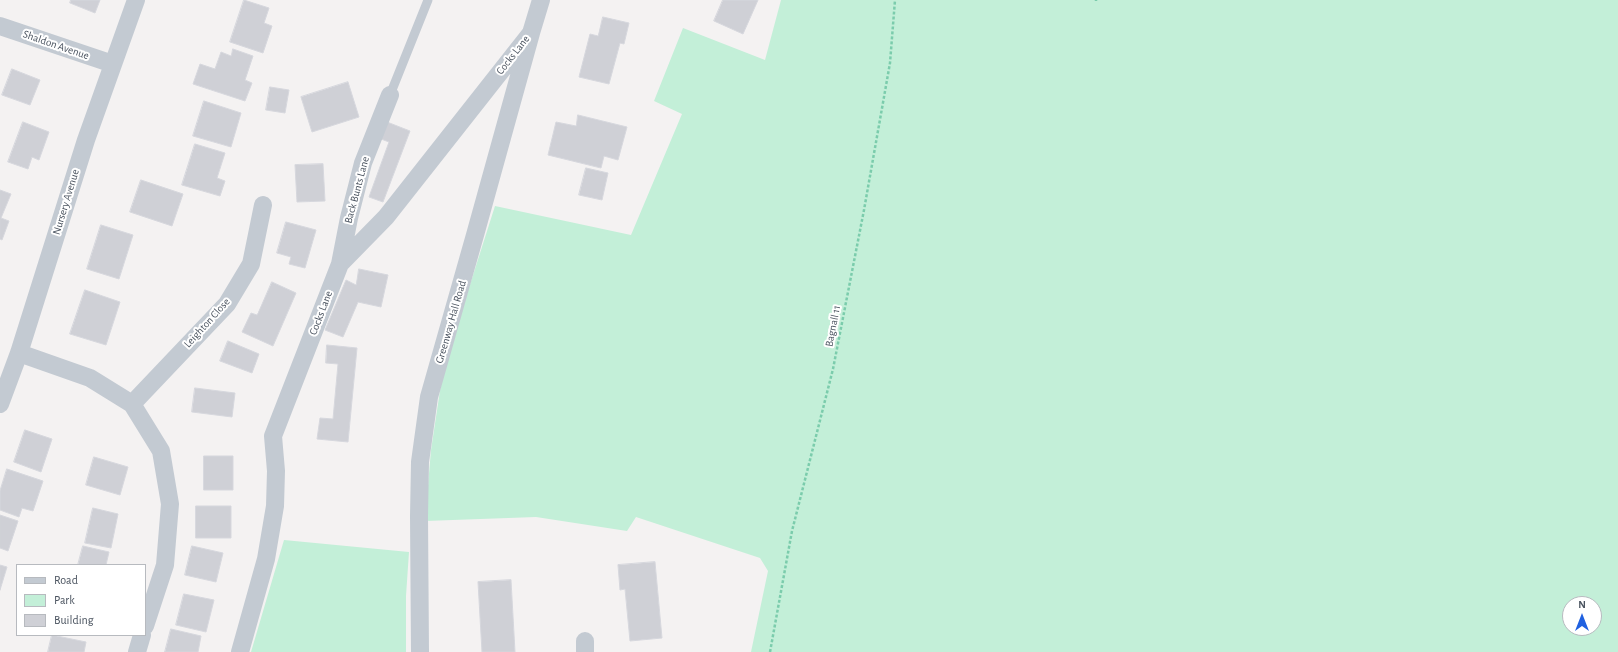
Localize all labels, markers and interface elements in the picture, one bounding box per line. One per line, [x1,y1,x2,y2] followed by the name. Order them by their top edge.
[21,28,91,62] street label: Shaldon Avenue
[494,33,532,77] street label: Cocks Lane
[342,155,372,225] street label: Back Bunts Lane
[50,168,82,236] street label: Nursery Avenue
[433,279,469,365] street label: Greenway Hall Road
[307,289,335,337] street label: Cocks Lane
[181,295,233,351] street label: Leighton Close
[823,304,843,348] street label: Bagnall 11
[16,564,146,636] legend
[54,574,78,586] text: Road
[54,594,75,606] text: Park
[1562,596,1602,636] north arrow
[1578,599,1586,610] text: N
[54,614,94,626] text: Building

